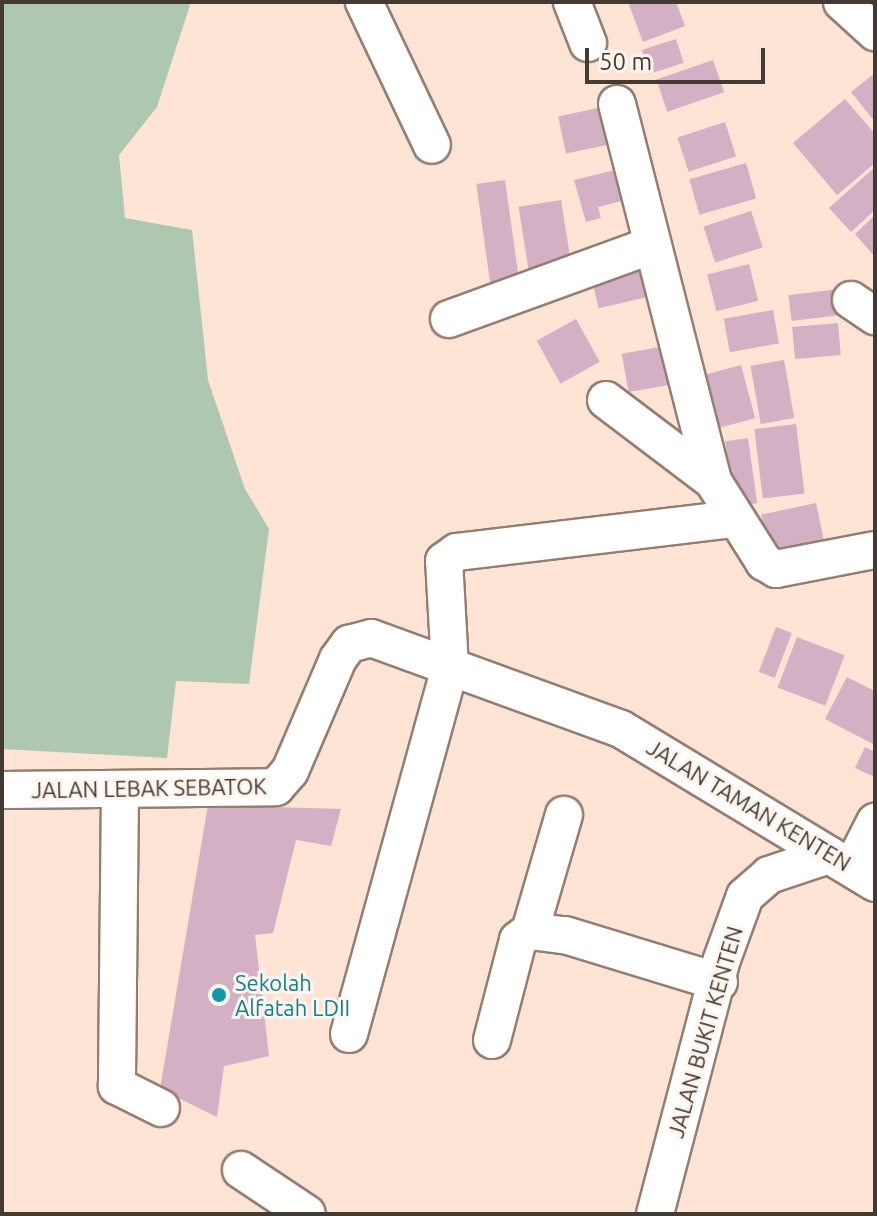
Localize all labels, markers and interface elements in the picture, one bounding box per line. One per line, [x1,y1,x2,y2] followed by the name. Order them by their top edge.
[589,32,769,82] scale bar
[599,48,652,75] text: 50 m
[642,734,856,876] street label: JALAN TAMAN KENTEN
[31,773,267,803] street label: JALAN LEBAK SEBATOK
[662,923,748,1141] street label: JALAN BUKIT KENTEN
[235,969,350,1020] place label: Sekolah Alfatah LDII
[210,986,228,1004] marker: Sekolah Alfatah LDII

